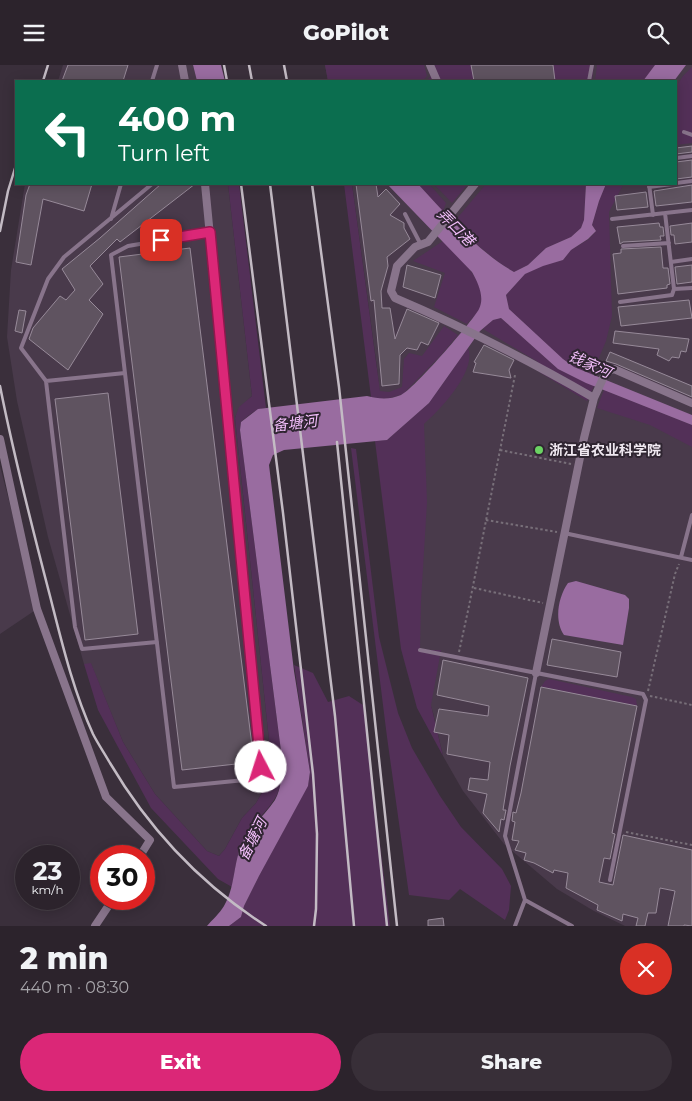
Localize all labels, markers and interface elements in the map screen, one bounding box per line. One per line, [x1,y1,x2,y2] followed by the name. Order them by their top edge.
[20,19,48,47] icon: menu
[303,19,389,46] text: GoPilot
[644,19,672,47] icon: search
[118,97,236,140] text: 400 m
[35,100,100,165] icon: left
[118,140,210,167] text: Turn left
[433,204,480,251] water label: 弄口港
[140,219,182,261] pin
[147,226,175,254] icon: arrive
[566,346,617,383] water label: 钱家河
[272,410,321,435] water label: 备塘河
[549,441,661,459] place label: 浙江省农业科学院
[533,444,545,456] marker: 浙江省农业科学院
[234,740,286,792] position arrow
[233,812,272,863] water label: 备塘河
[90,845,155,910] speed limit sign: 30
[33,856,62,886] text: 23
[31,882,64,897] text: km/h
[20,940,108,977] text: 2 min
[620,943,672,995] button: close
[20,978,129,997] text: 440 m · 08:30
[20,1033,341,1091] button: Exit
[351,1033,672,1091] button: Share

